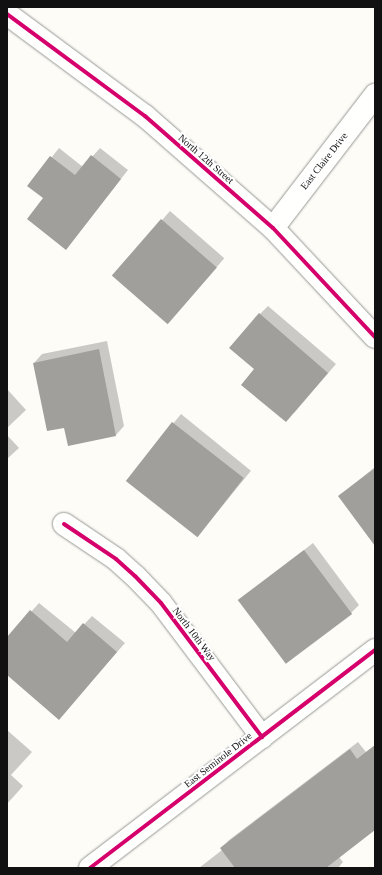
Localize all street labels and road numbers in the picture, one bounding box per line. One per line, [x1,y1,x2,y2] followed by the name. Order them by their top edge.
[298,130,350,192] street label: East Claire Drive
[176,132,236,186] street label: North 12th Street
[170,605,218,663] street label: North 10th Way
[182,730,254,790] street label: East Seminole Drive

